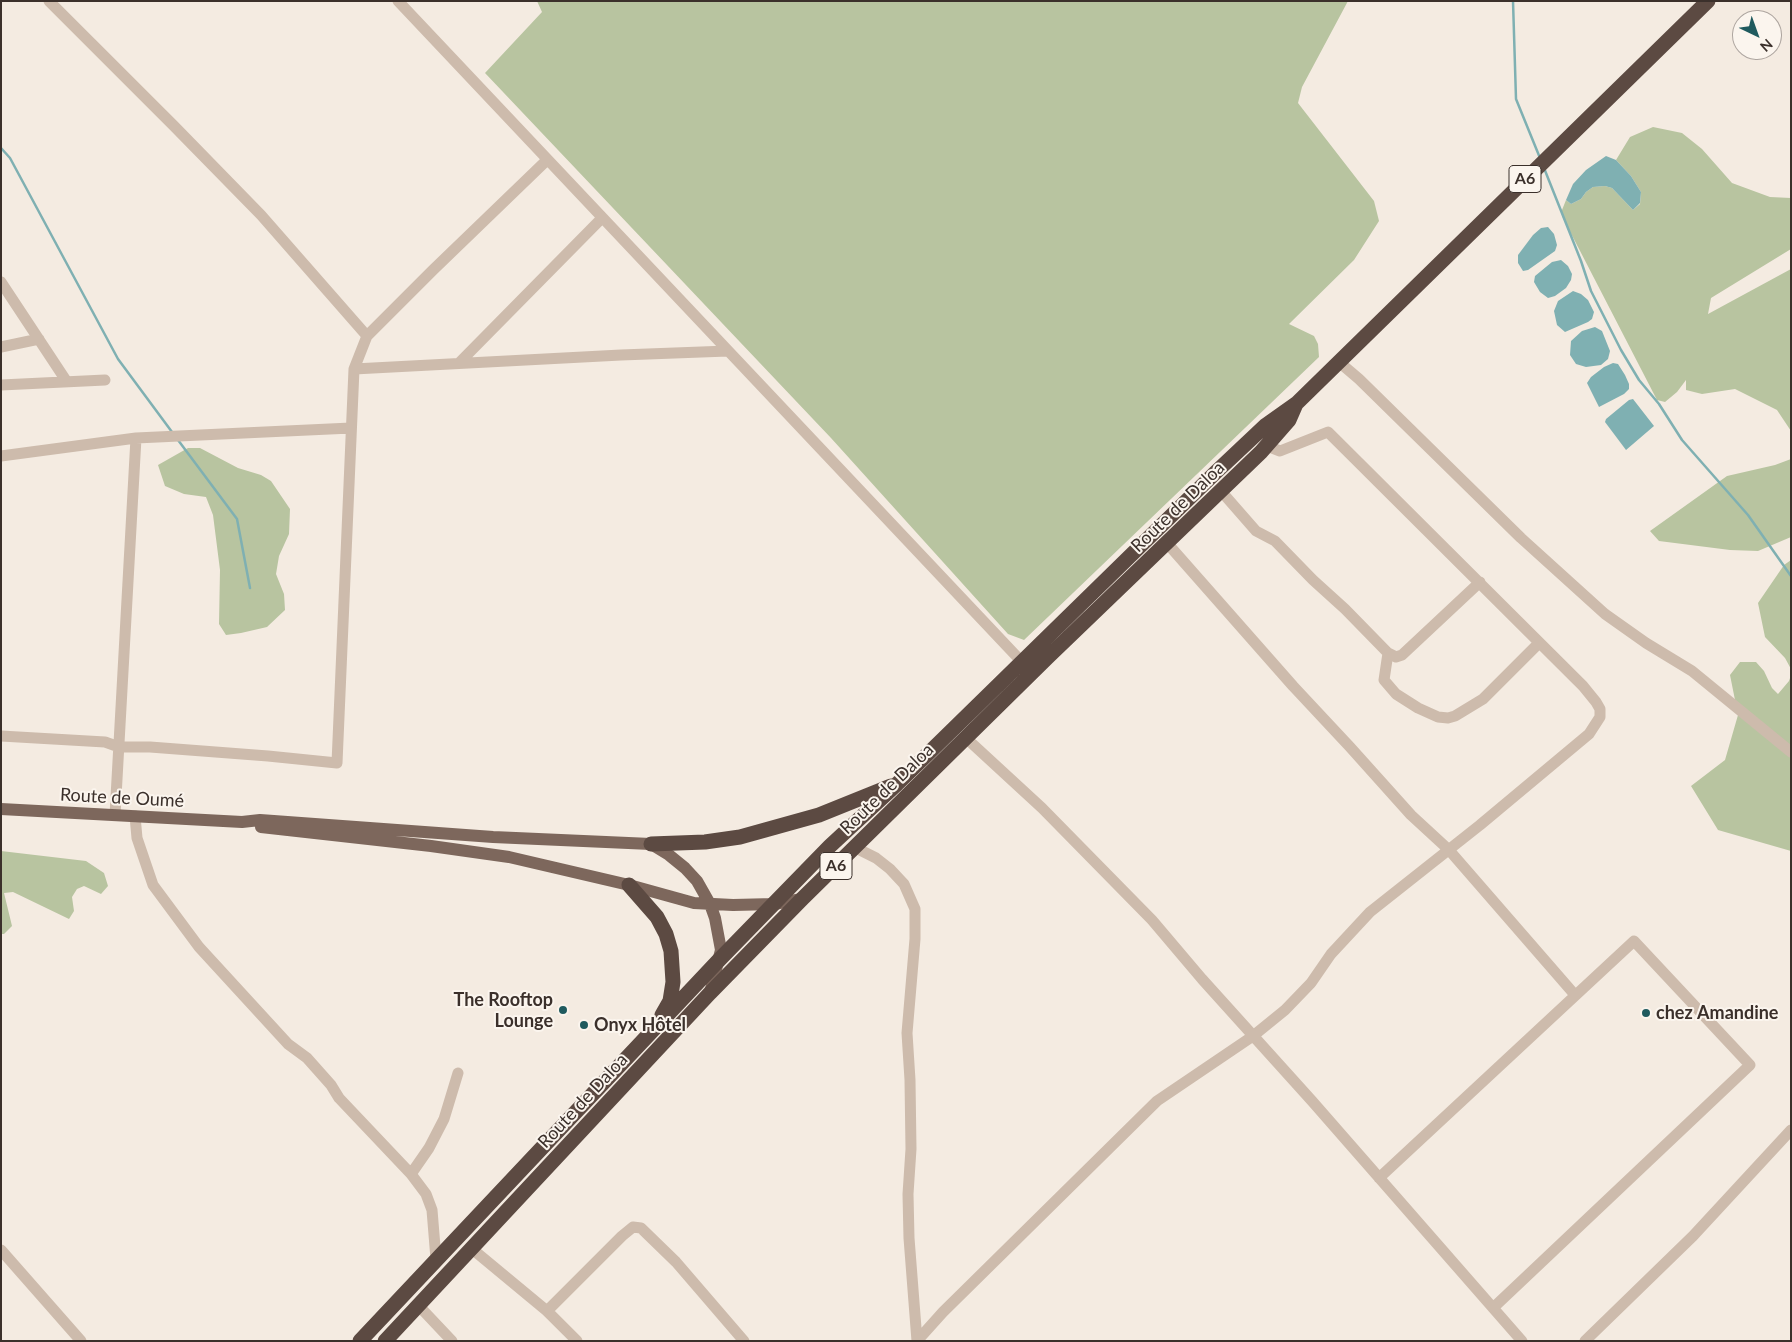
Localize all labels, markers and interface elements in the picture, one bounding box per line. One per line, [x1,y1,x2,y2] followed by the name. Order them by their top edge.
[1732,10,1782,60] north arrow
[1757,36,1776,56] text: N
[1509,165,1541,192] road number: A6
[1127,457,1229,557] street label: Route de Daloa
[836,739,938,839] street label: Route de Daloa
[59,784,185,812] street label: Route de Oumé
[820,852,852,879] road number: A6
[454,989,553,1032] place label: The Rooftop Lounge
[1656,1002,1778,1024] place label: chez Amandine
[557,1004,569,1016] marker: The Rooftop Lounge
[1640,1007,1652,1019] marker: chez Amandine
[594,1014,686,1036] place label: Onyx Hôtel
[578,1019,590,1031] marker: Onyx Hôtel
[534,1049,632,1153] street label: Route de Daloa

